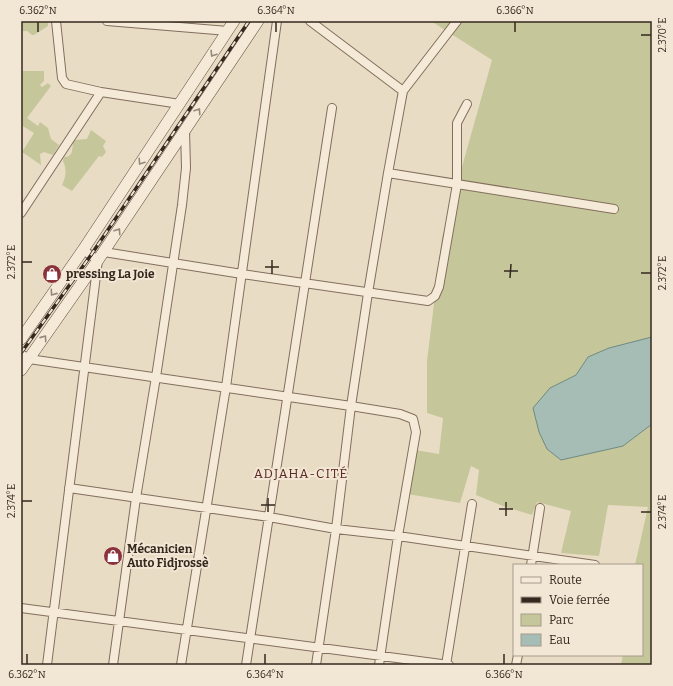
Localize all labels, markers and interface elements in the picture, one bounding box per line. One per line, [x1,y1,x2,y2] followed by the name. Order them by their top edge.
[19,5,57,17] text: 6.362°N
[257,5,295,17] text: 6.364°N
[496,5,534,17] text: 6.366°N
[657,18,669,52] text: 2.370°E
[211,49,218,56] one-way arrow
[193,108,200,115] one-way arrow
[138,158,146,165] one-way arrow
[113,228,120,235] one-way arrow
[6,245,18,279] text: 2.372°E
[657,256,669,290] text: 2.372°E
[41,263,63,285] shop icon: pressing La Joie
[66,267,155,281] place label: pressing La Joie
[50,289,58,296] one-way arrow
[39,335,46,342] one-way arrow
[254,466,348,481] district label: ADJAHA-CITÉ
[6,484,18,518] text: 2.374°E
[657,495,669,529] text: 2.374°E
[127,542,209,571] place label: Mécanicien Auto Fidjrossè
[102,545,124,567] shop icon: Mécanicien Auto Fidjrossè
[513,564,643,656] legend
[549,573,582,587] text: Route
[549,593,610,607] text: Voie ferrée
[549,613,574,627] text: Parc
[549,633,571,647] text: Eau
[8,669,46,681] text: 6.362°N
[246,669,284,681] text: 6.364°N
[485,669,523,681] text: 6.366°N

